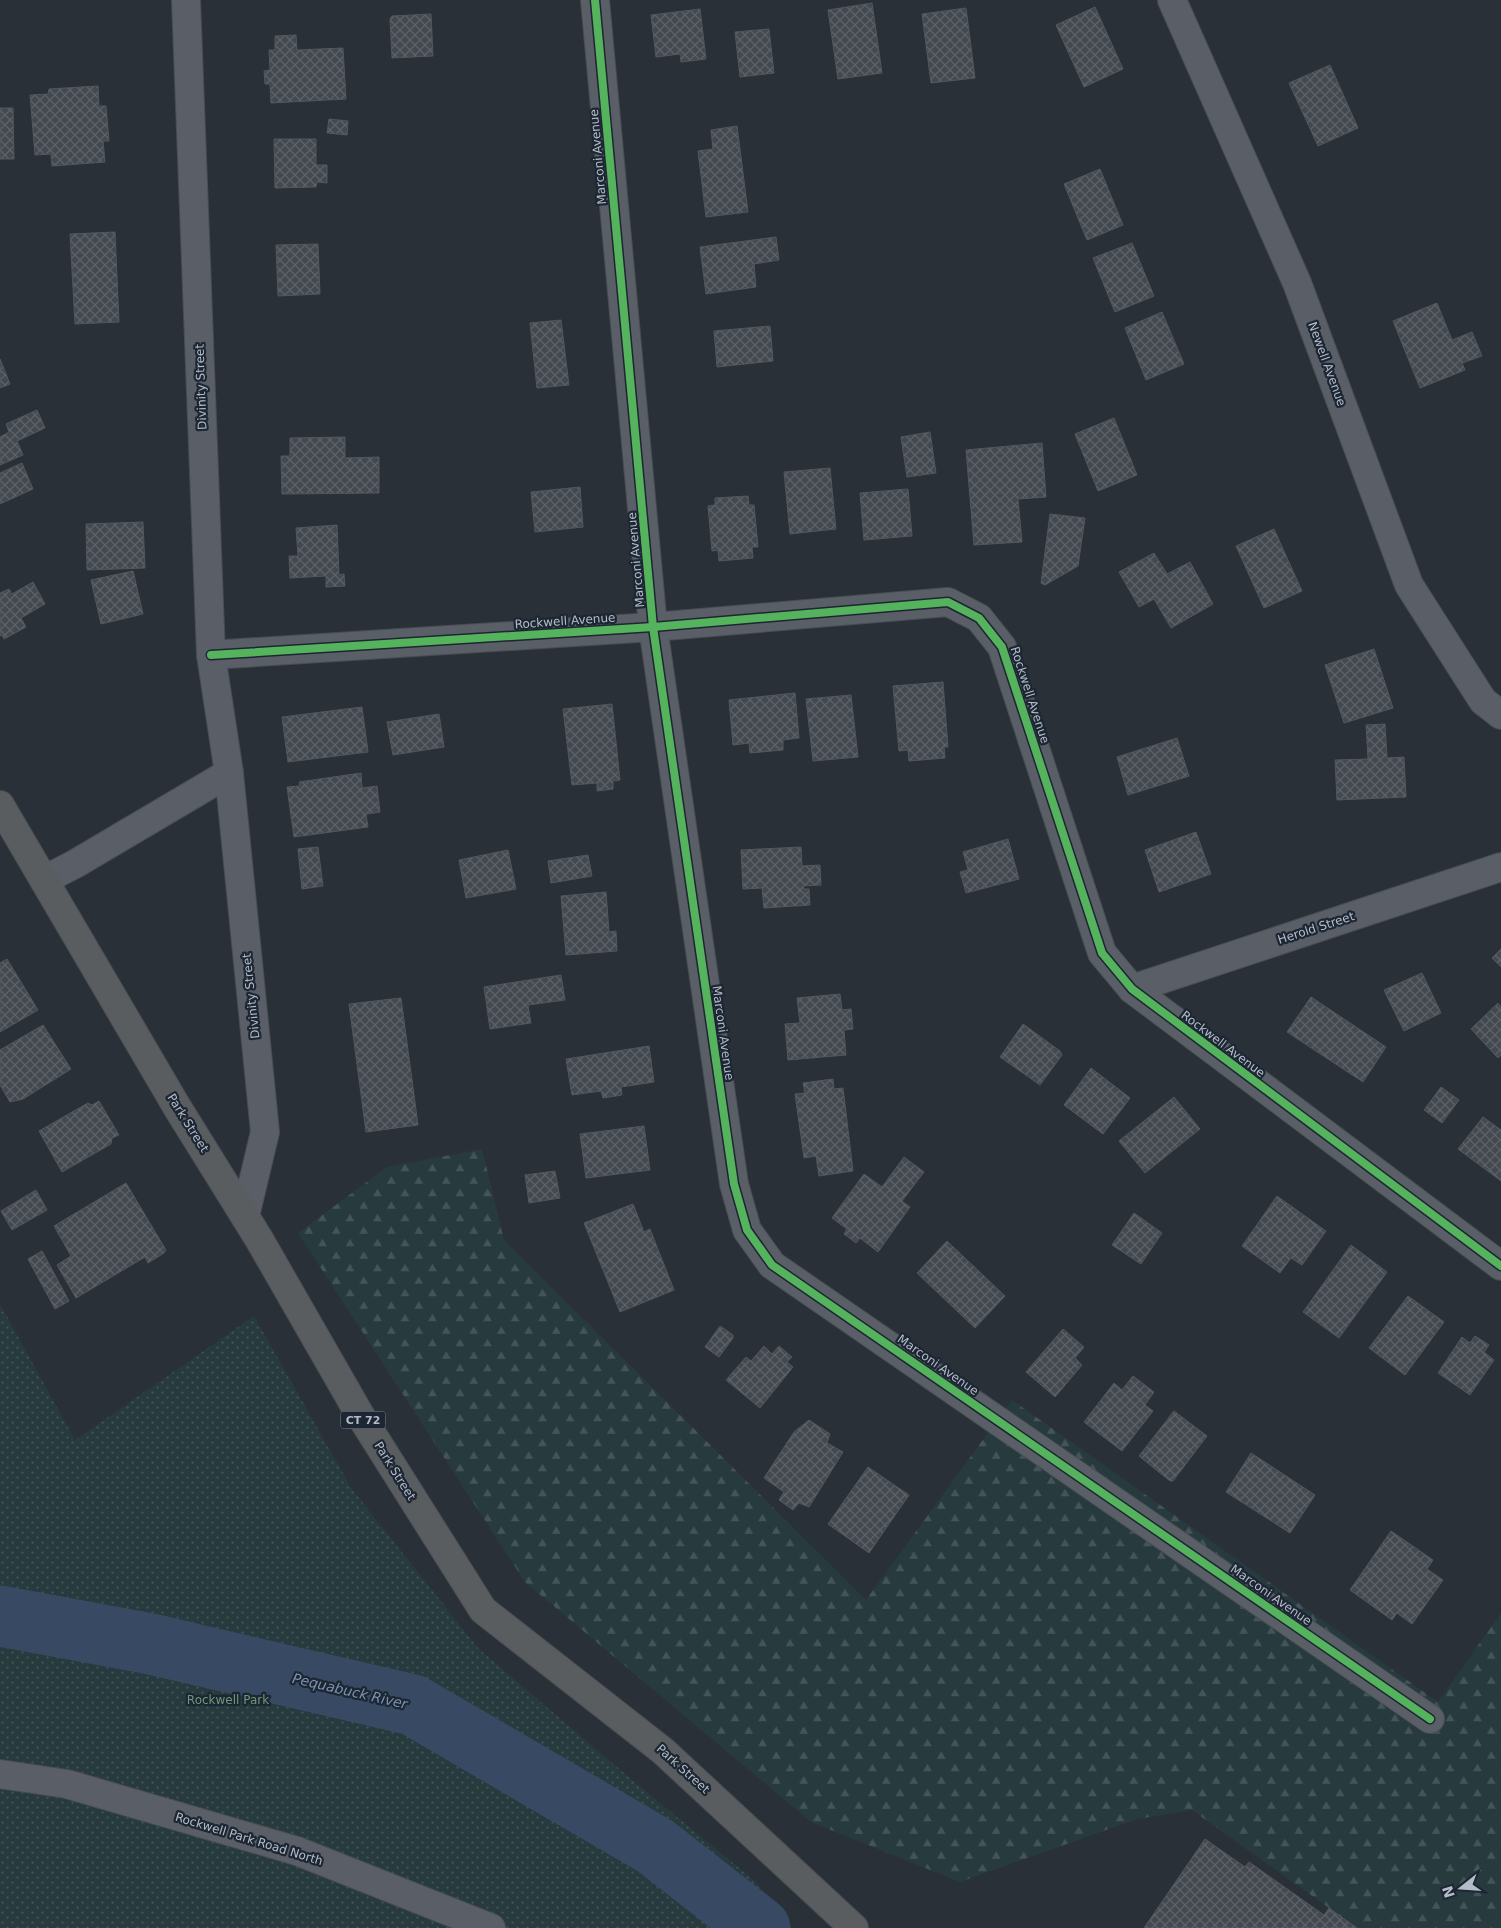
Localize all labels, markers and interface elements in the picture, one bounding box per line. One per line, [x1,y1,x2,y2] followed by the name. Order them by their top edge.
[587,109,609,205] street label: Marconi Avenue
[1305,320,1349,408] street label: Newell Avenue
[192,343,209,430] street label: Divinity Street
[625,512,647,608] street label: Marconi Avenue
[514,610,616,632] street label: Rockwell Avenue
[1008,645,1052,745] street label: Rockwell Avenue
[1276,909,1356,947] street label: Herold Street
[240,952,262,1040] street label: Divinity Street
[709,985,737,1081] street label: Marconi Avenue
[1178,1008,1268,1080] street label: Rockwell Avenue
[165,1091,212,1155] street label: Park Street
[895,1332,981,1398] street label: Marconi Avenue
[340,1412,386,1428] road number: CT 72
[372,1439,419,1503] street label: Park Street
[1228,1562,1314,1628] street label: Marconi Avenue
[291,1670,410,1712] water label: Pequabuck River
[187,1693,269,1707] park label: Rockwell Park
[654,1742,713,1797] street label: Park Street
[174,1810,324,1868] street label: Rockwell Park Road North
[1436,1863,1486,1913] north arrow
[1439,1884,1458,1900] text: N

